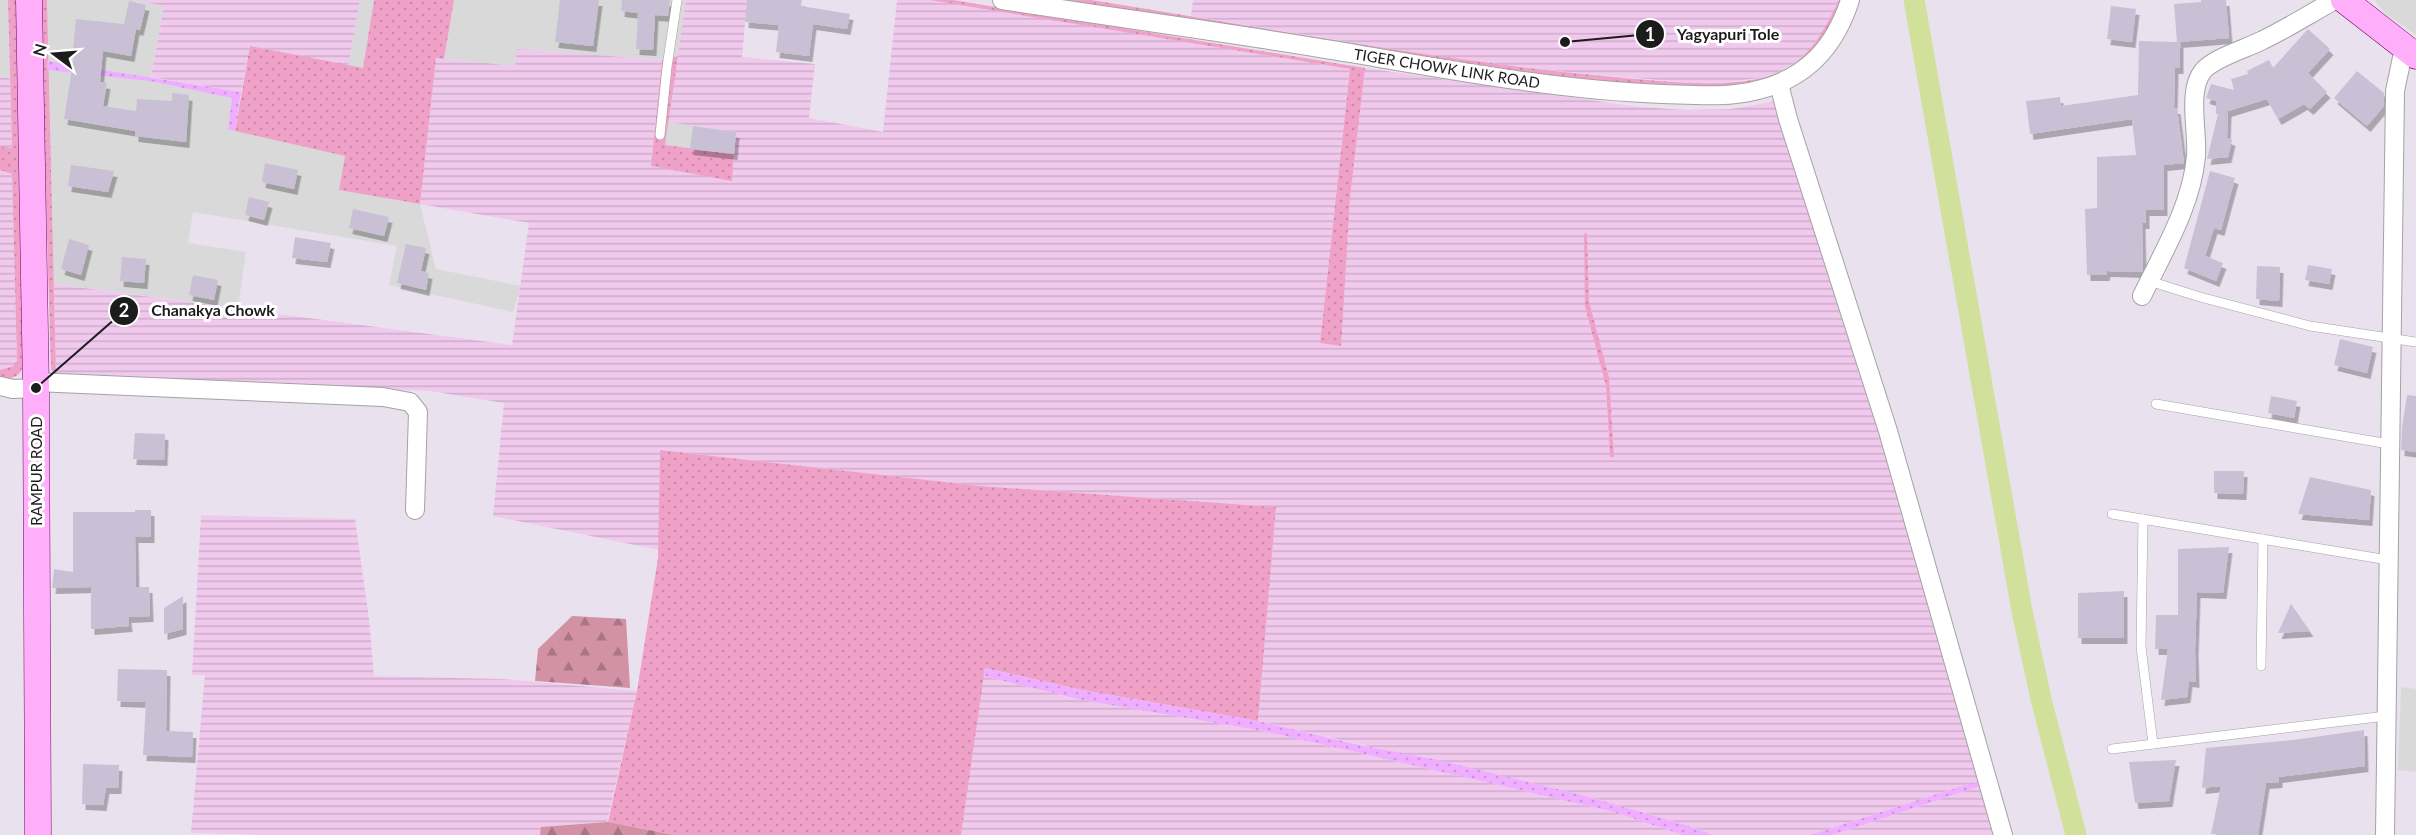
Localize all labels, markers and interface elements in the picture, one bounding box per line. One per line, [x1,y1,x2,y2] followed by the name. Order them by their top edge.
[1635,17,1792,51] callout: Yagyapuri Tole
[1645,23,1655,45] text: 1
[24,24,84,84] north arrow
[1676,24,1780,43] text: Yagyapuri Tole
[28,41,50,58] text: N
[1353,44,1541,92] street label: TIGER CHOWK LINK ROAD
[109,294,287,328] callout: Chanakya Chowk
[119,299,129,321] text: 2
[151,300,275,319] text: Chanakya Chowk
[27,416,45,526] street label: RAMPUR ROAD

